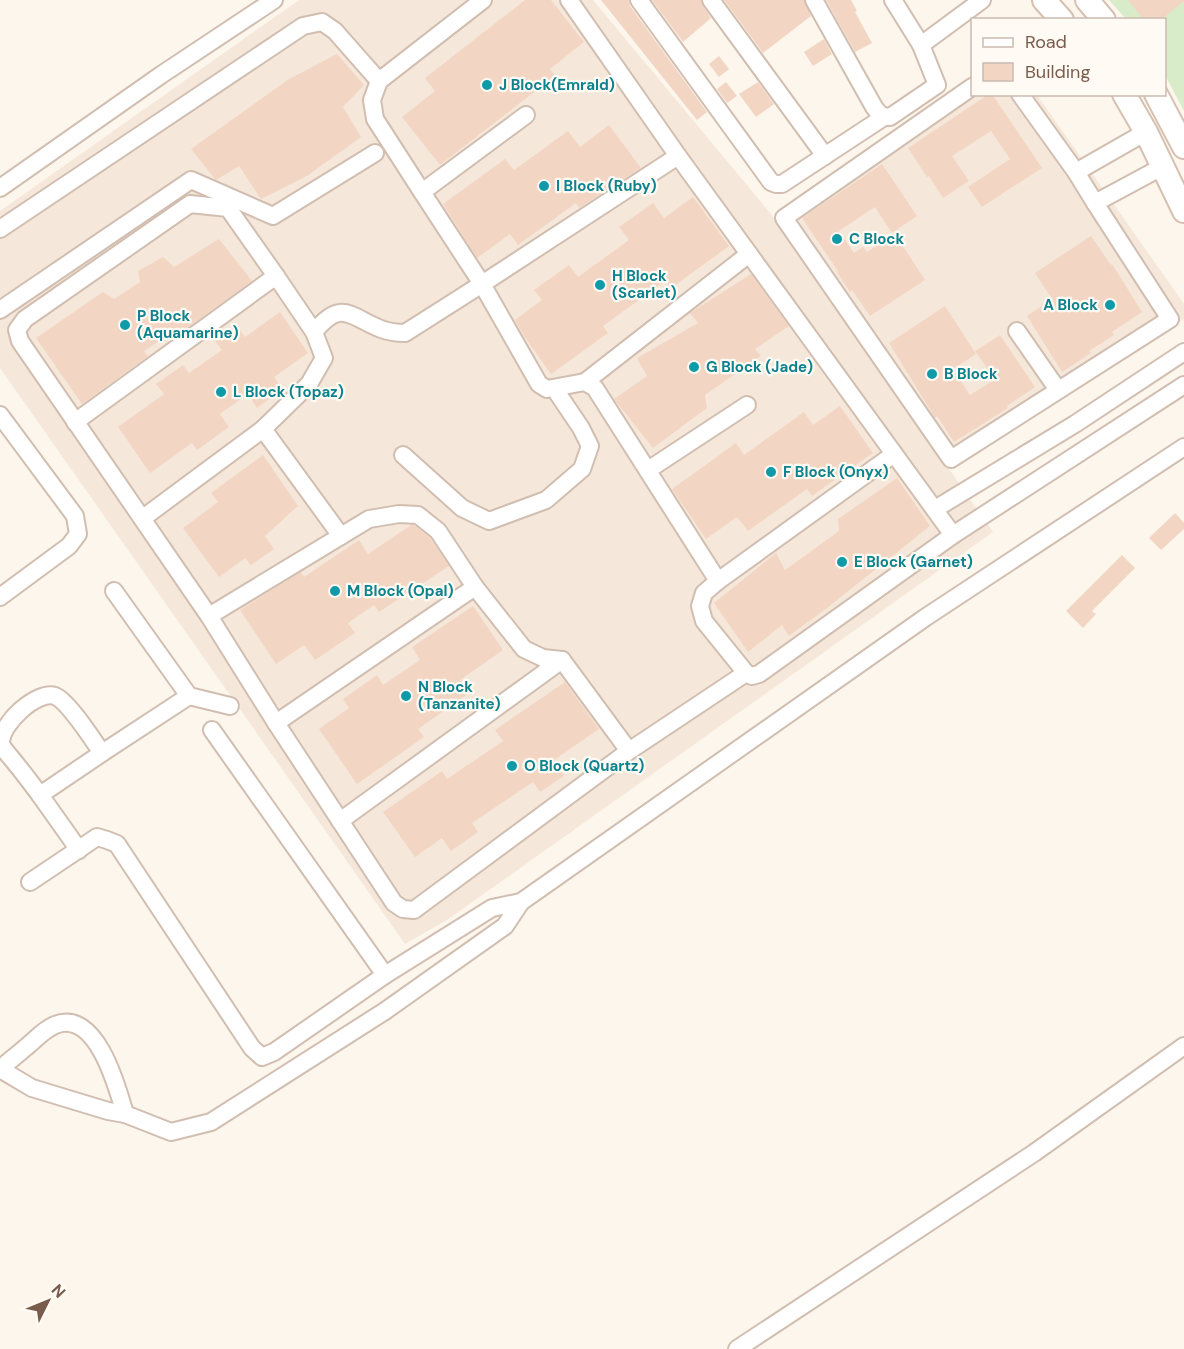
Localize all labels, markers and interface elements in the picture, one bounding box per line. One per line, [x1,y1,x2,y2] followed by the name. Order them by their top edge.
[971,18,1166,96] legend
[1025,30,1067,54] text: Road
[1025,60,1090,84] text: Building
[499,75,615,95] place label: J Block(Emrald)
[480,78,494,92] marker: J Block(Emrald)
[556,176,657,196] place label: I Block (Ruby)
[537,179,551,193] marker: I Block (Ruby)
[849,229,904,249] place label: C Block
[830,232,844,246] marker: C Block
[612,266,677,303] place label: H Block (Scarlet)
[593,278,607,292] marker: H Block (Scarlet)
[1043,295,1098,315] place label: A Block
[1103,298,1117,312] marker: A Block
[137,306,239,343] place label: P Block (Aquamarine)
[118,318,132,332] marker: P Block (Aquamarine)
[706,357,813,377] place label: G Block (Jade)
[687,360,701,374] marker: G Block (Jade)
[944,364,998,384] place label: B Block
[925,367,939,381] marker: B Block
[233,382,344,402] place label: L Block (Topaz)
[214,385,228,399] marker: L Block (Topaz)
[783,462,889,482] place label: F Block (Onyx)
[764,465,778,479] marker: F Block (Onyx)
[854,552,973,572] place label: E Block (Garnet)
[835,555,849,569] marker: E Block (Garnet)
[347,581,454,601] place label: M Block (Opal)
[328,584,342,598] marker: M Block (Opal)
[418,677,501,714] place label: N Block (Tanzanite)
[399,689,413,703] marker: N Block (Tanzanite)
[524,756,644,776] place label: O Block (Quartz)
[505,759,519,773] marker: O Block (Quartz)
[18,1271,78,1331] north arrow
[47,1280,70,1303] text: N

